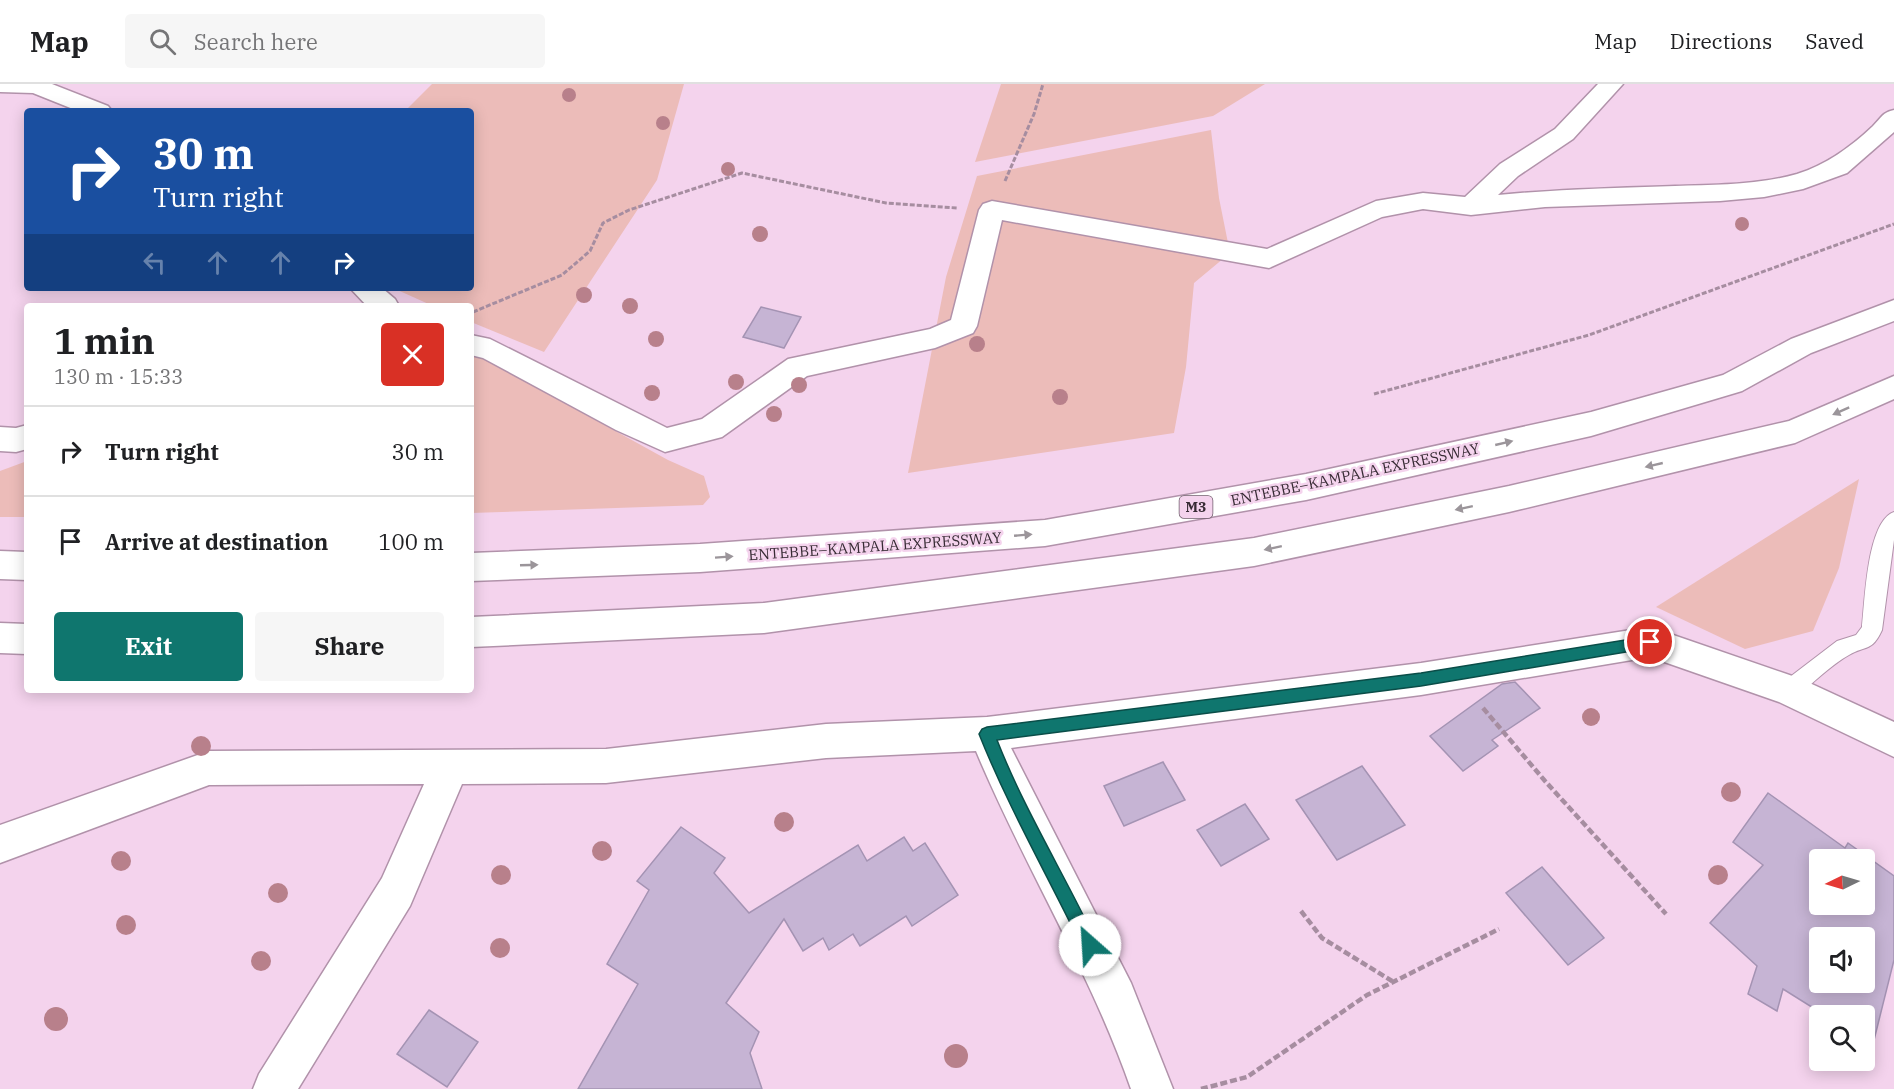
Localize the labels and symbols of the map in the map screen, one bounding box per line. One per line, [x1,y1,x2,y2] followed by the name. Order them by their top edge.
[1832,406,1849,415] one-way arrow
[1229,438,1482,510] street label: ENTEBBE–KAMPALA EXPRESSWAY
[1494,438,1513,447] one-way arrow
[1645,460,1663,470] one-way arrow
[1180,496,1212,518] road number: M3
[1454,504,1473,514] one-way arrow
[748,528,1003,564] street label: ENTEBBE–KAMPALA EXPRESSWAY
[1014,530,1033,540] one-way arrow
[1263,544,1282,553] one-way arrow
[715,552,734,561] one-way arrow
[520,560,539,570] one-way arrow
[1624,616,1675,667] pin
[1809,849,1875,915] north arrow
[1058,913,1122,977] position arrow

